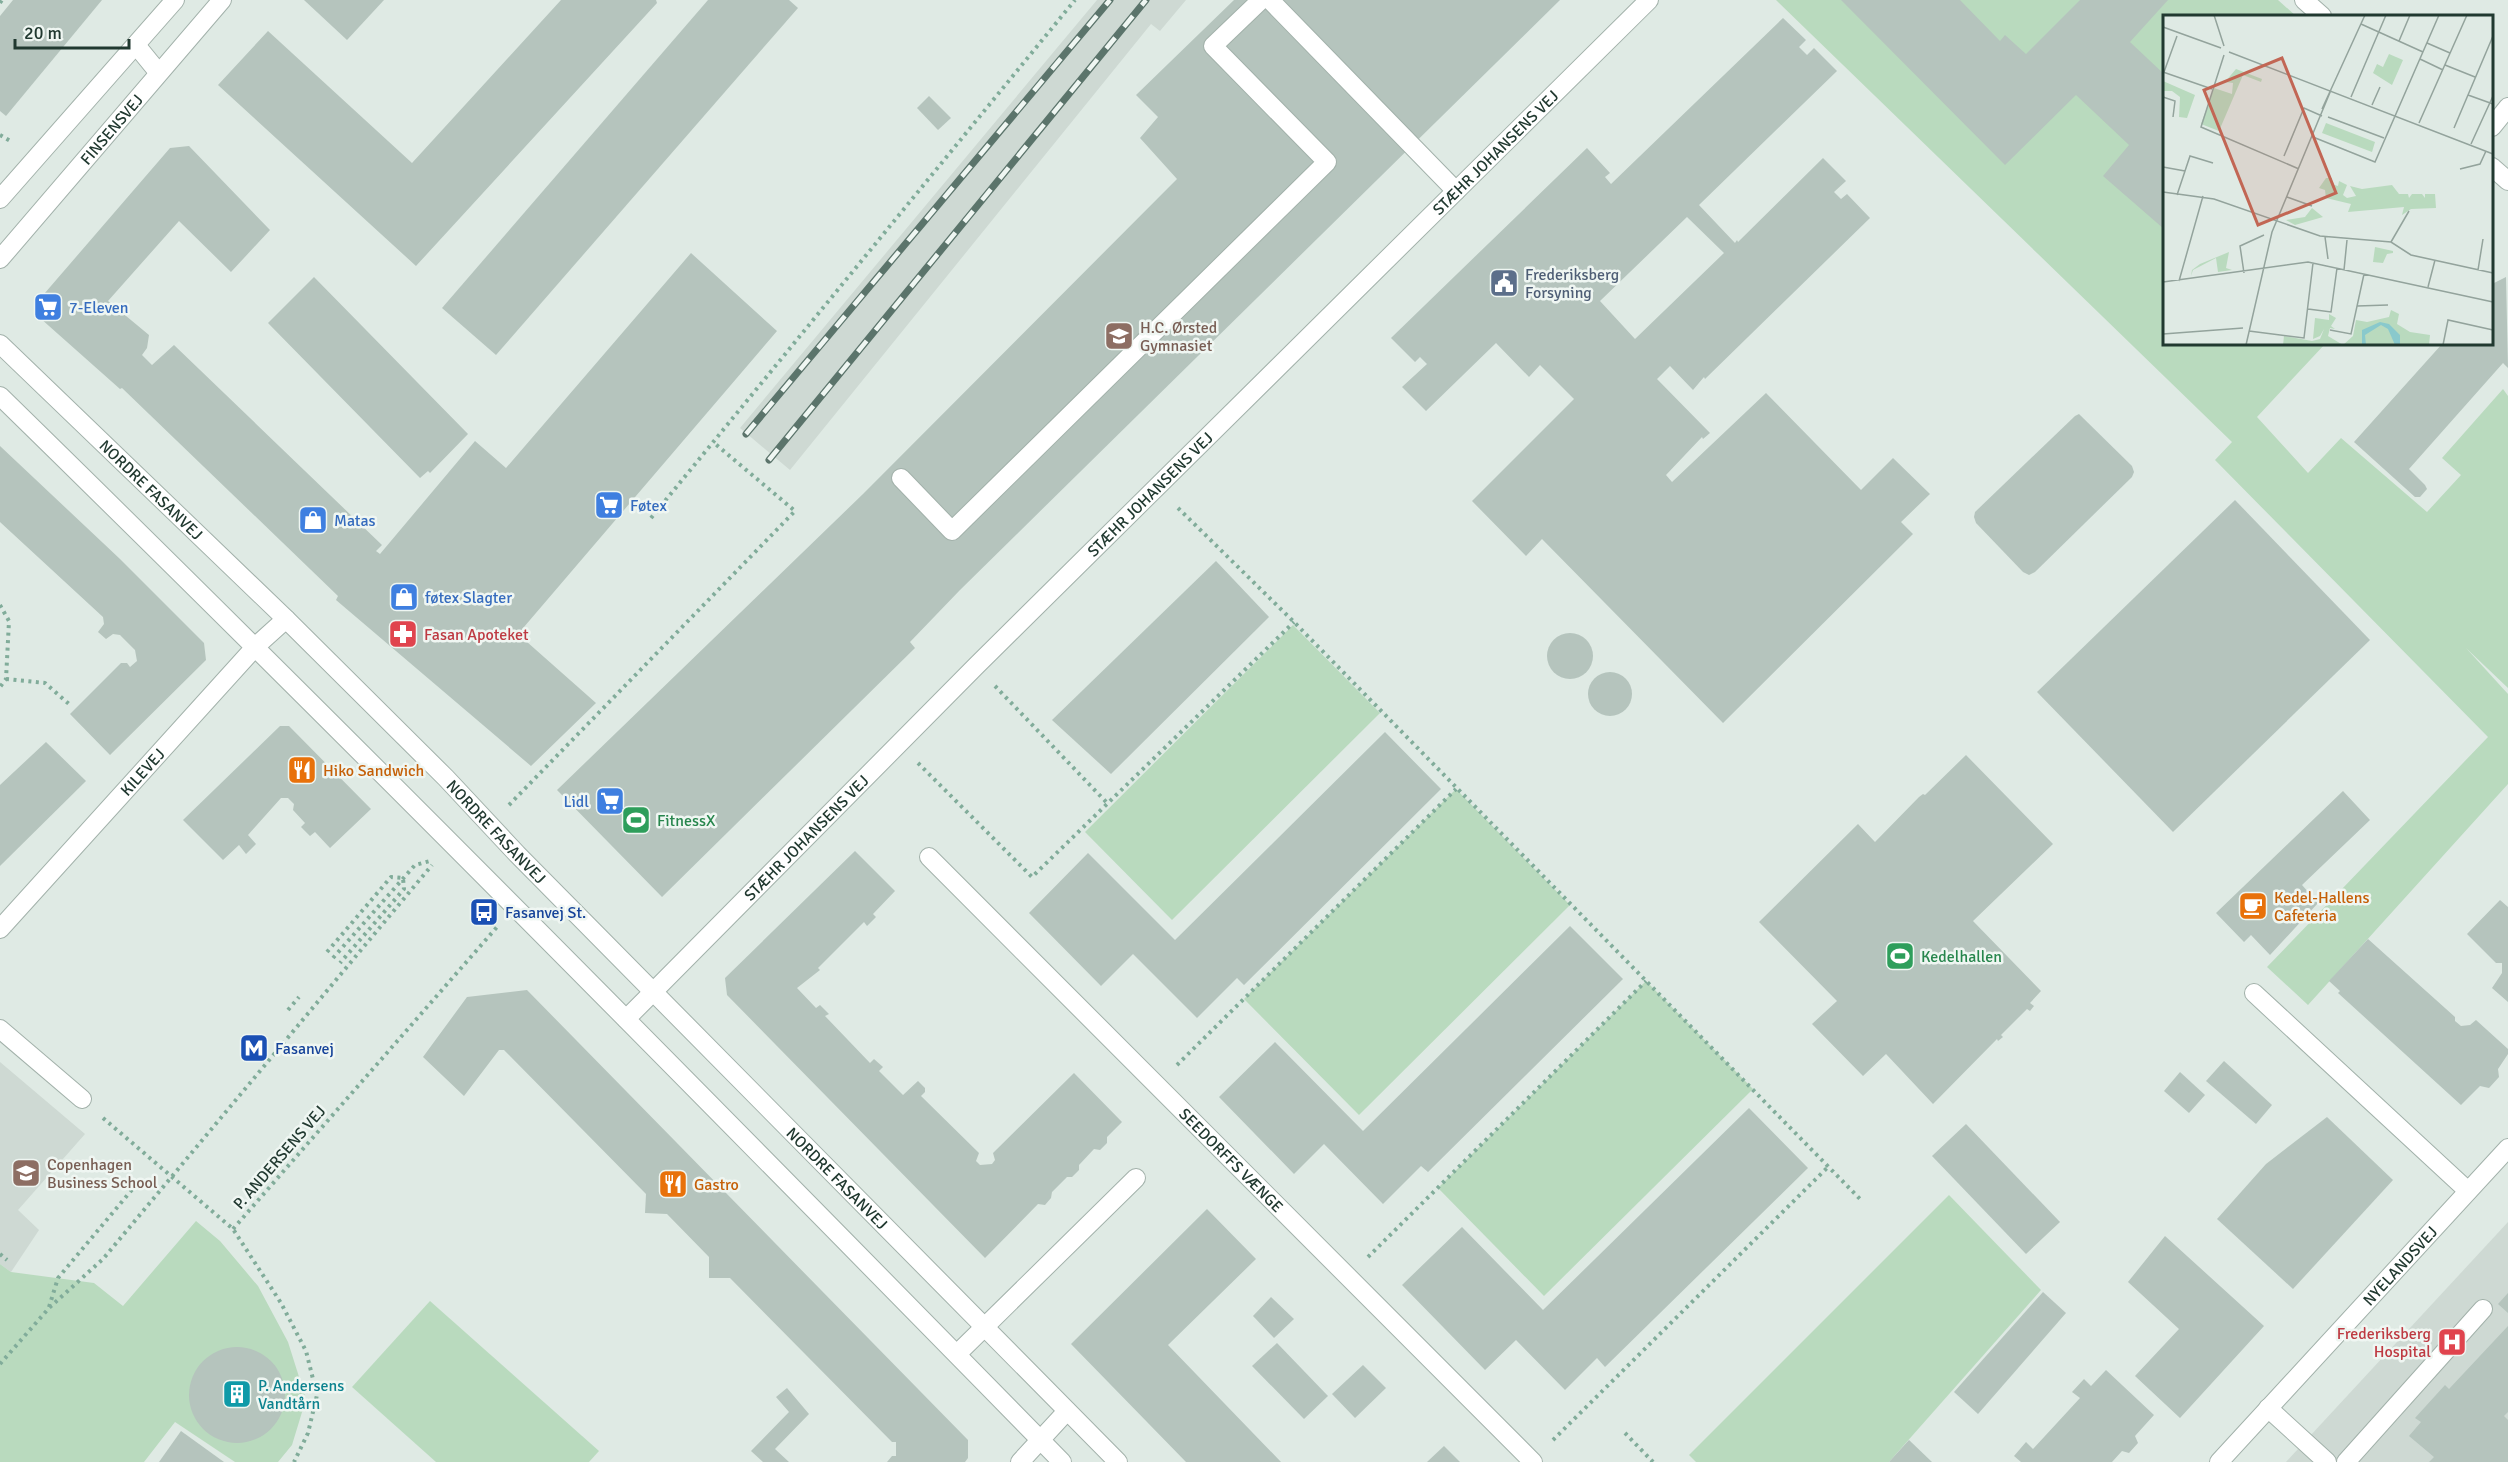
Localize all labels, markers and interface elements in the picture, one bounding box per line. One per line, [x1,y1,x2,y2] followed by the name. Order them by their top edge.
[15,12,129,50] scale bar
[2163,15,2493,345] inset map
[24,22,62,44] text: 20 m
[1429,86,1563,219] street label: STÆHR JOHANSENS VEJ
[76,90,148,169] street label: FINSENSVEJ
[1525,265,1619,303] place label: Frederiksberg Forsyning
[1488,267,1520,299] public building icon: Frederiksberg Forsyning
[32,291,64,323] supermarket icon: 7-Eleven
[69,298,128,318] place label: 7-Eleven
[1140,318,1217,356] place label: H.C. Ørsted Gymnasiet
[1103,320,1135,352] school or university icon: H.C. Ørsted Gymnasiet
[1083,428,1218,561] street label: STÆHR JOHANSENS VEJ
[95,436,207,545] street label: NORDRE FASANVEJ
[593,489,625,521] supermarket icon: Føtex
[630,496,668,516] place label: Føtex
[297,504,329,536] shop icon: Matas
[334,511,376,531] place label: Matas
[388,581,420,613] shop icon: føtex Slagter
[425,588,512,608] place label: føtex Slagter
[387,618,419,650] pharmacy icon: Fasan Apoteket
[424,625,529,645] place label: Fasan Apoteket
[116,745,169,800] street label: KILEVEJ
[286,754,318,786] restaurant icon: Hiko Sandwich
[323,761,424,781] place label: Hiko Sandwich
[740,771,873,905] street label: STÆHR JOHANSENS VEJ
[442,776,550,888] street label: NORDRE FASANVEJ
[594,785,626,817] supermarket icon: Lidl
[563,792,589,812] place label: Lidl
[620,804,652,836] sports icon: FitnessX
[657,811,716,831] place label: FitnessX
[2274,888,2370,926] place label: Kedel-Hallens Cafeteria
[2237,890,2269,922] cafe icon: Kedel-Hallens Cafeteria
[468,896,500,928] bus stop icon: Fasanvej St.
[505,903,586,923] place label: Fasanvej St.
[1884,940,1916,972] sports icon: Kedelhallen
[1921,947,2002,967] place label: Kedelhallen
[238,1032,270,1064] metro station icon: Fasanvej
[275,1039,334,1059] place label: Fasanvej
[229,1102,330,1214] street label: P. ANDERSENS VEJ
[1174,1104,1287,1217] street label: SEEDORFFS VÆNGE
[782,1123,891,1234] street label: NORDRE FASANVEJ
[47,1155,158,1193] place label: Copenhagen Business School
[10,1157,42,1189] school or university icon: Copenhagen Business School
[657,1168,689,1200] restaurant icon: Gastro
[694,1175,739,1195] place label: Gastro
[2359,1222,2442,1310] street label: NYELANDSVEJ
[2337,1324,2431,1362] place label: Frederiksberg Hospital
[2436,1326,2468,1358] hospital icon: Frederiksberg Hospital
[258,1376,344,1414] place label: P. Andersens Vandtårn
[221,1378,253,1410] building icon: P. Andersens Vandtårn

